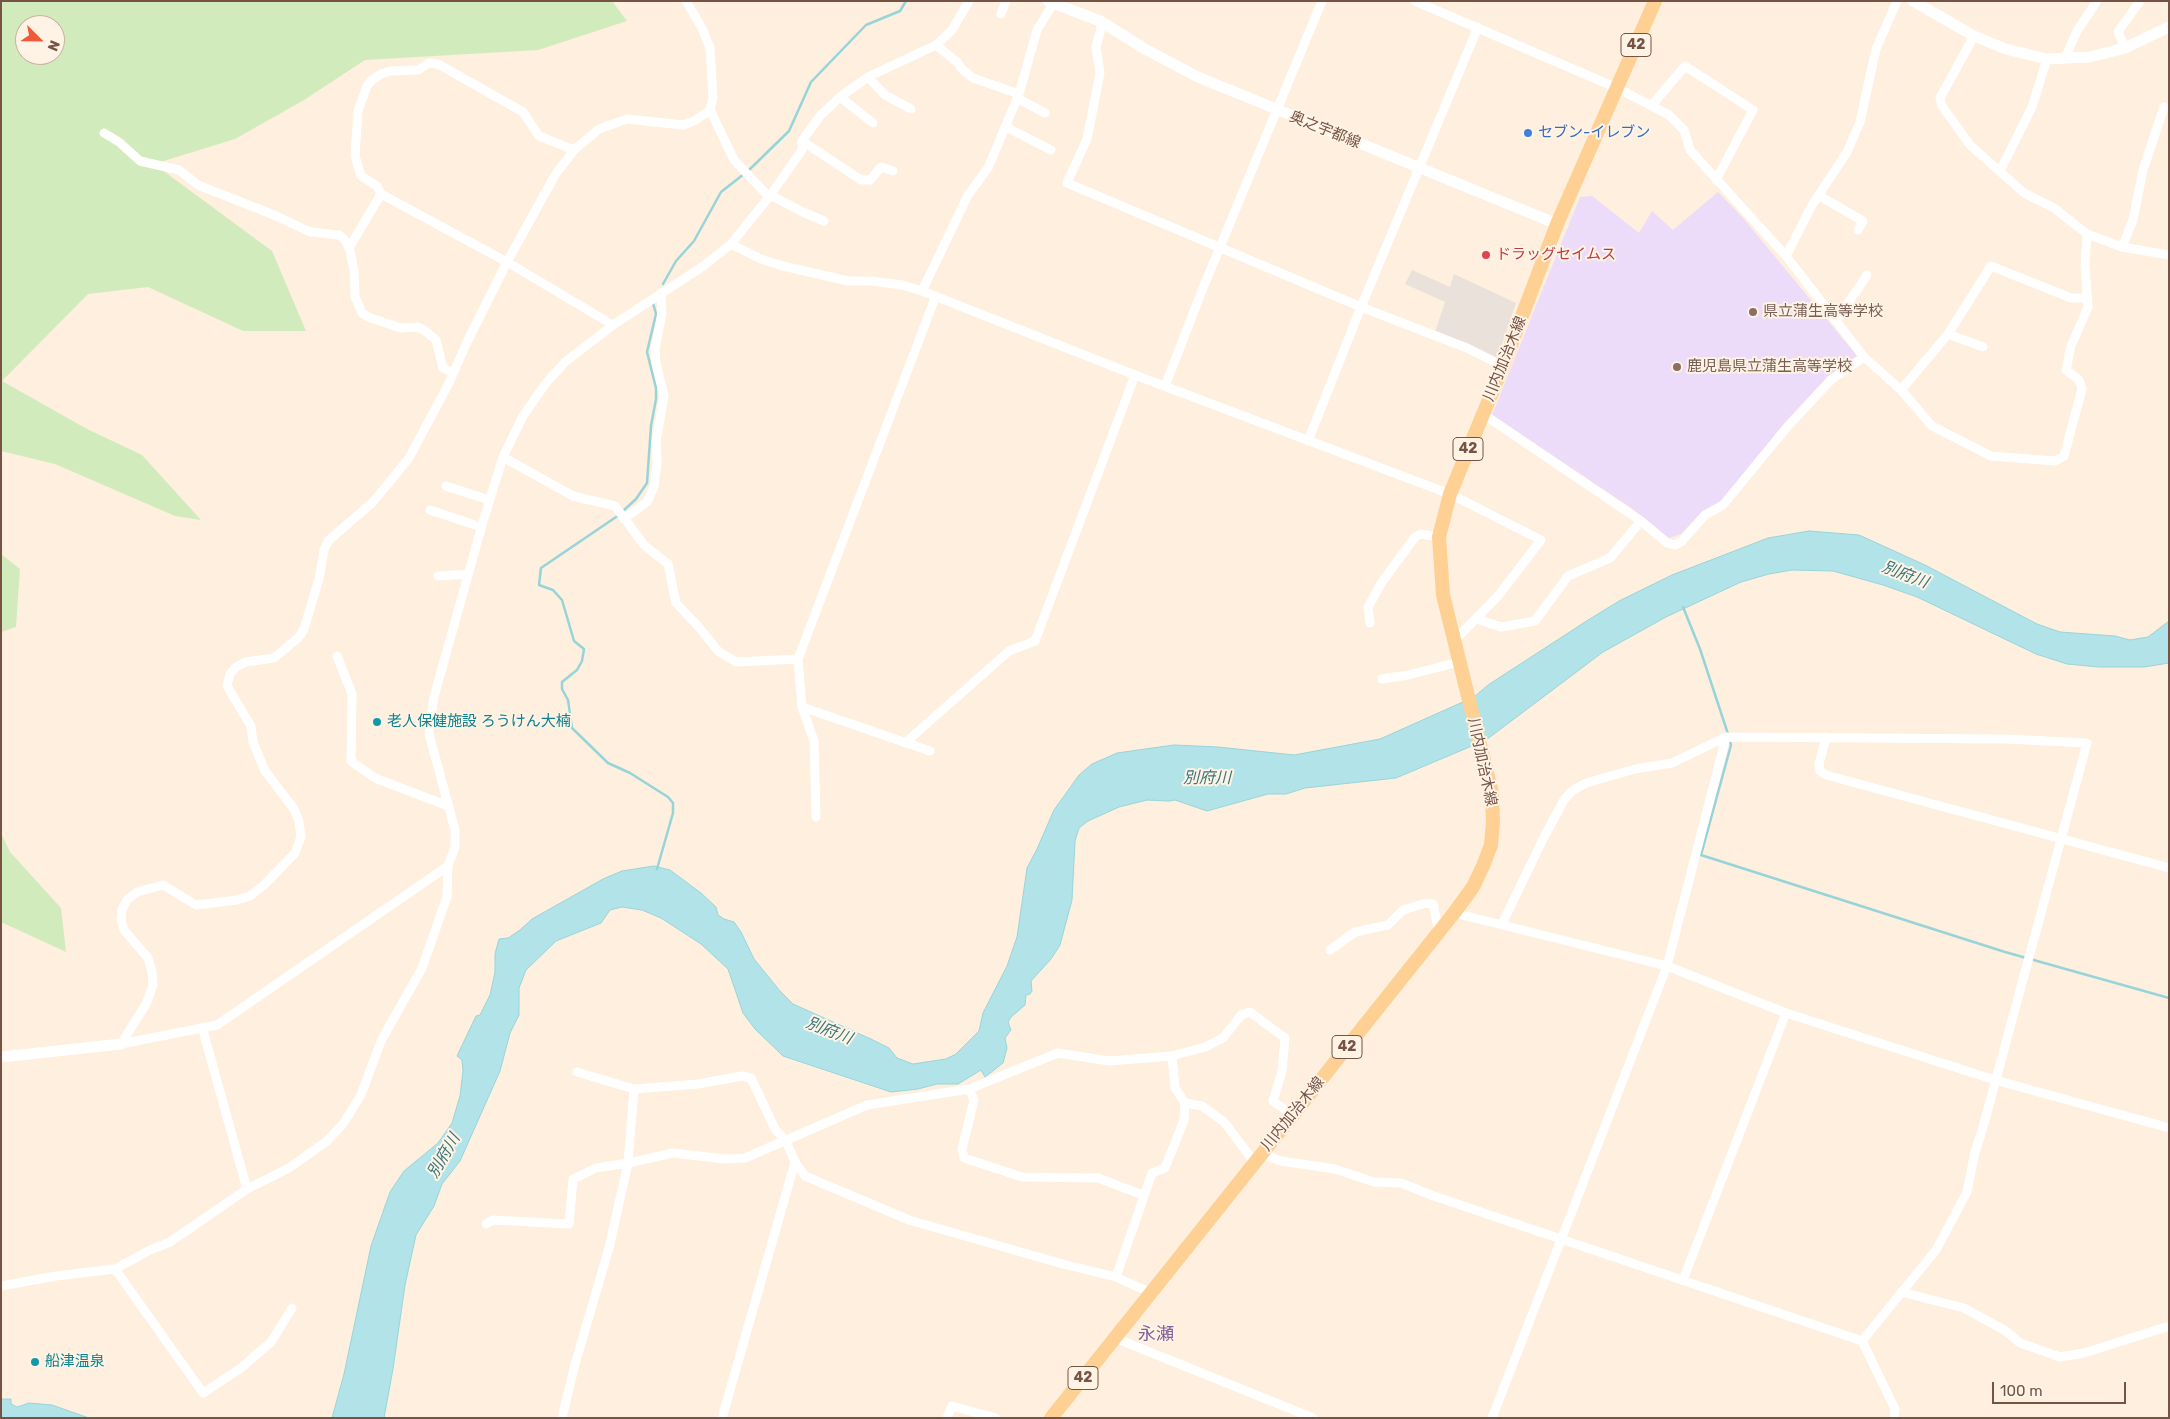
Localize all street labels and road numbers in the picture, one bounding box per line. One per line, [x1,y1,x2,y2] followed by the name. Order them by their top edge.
[1621,34,1651,56] road number: 42
[1287,108,1363,152] street label: 奥之宇都線
[1480,314,1530,404] street label: 川内加治木線
[1453,438,1483,460] road number: 42
[1464,716,1500,808] street label: 川内加治木線
[1332,1036,1362,1058] road number: 42
[1258,1073,1328,1155] street label: 川内加治木線
[1068,1366,1098,1390] road number: 42

